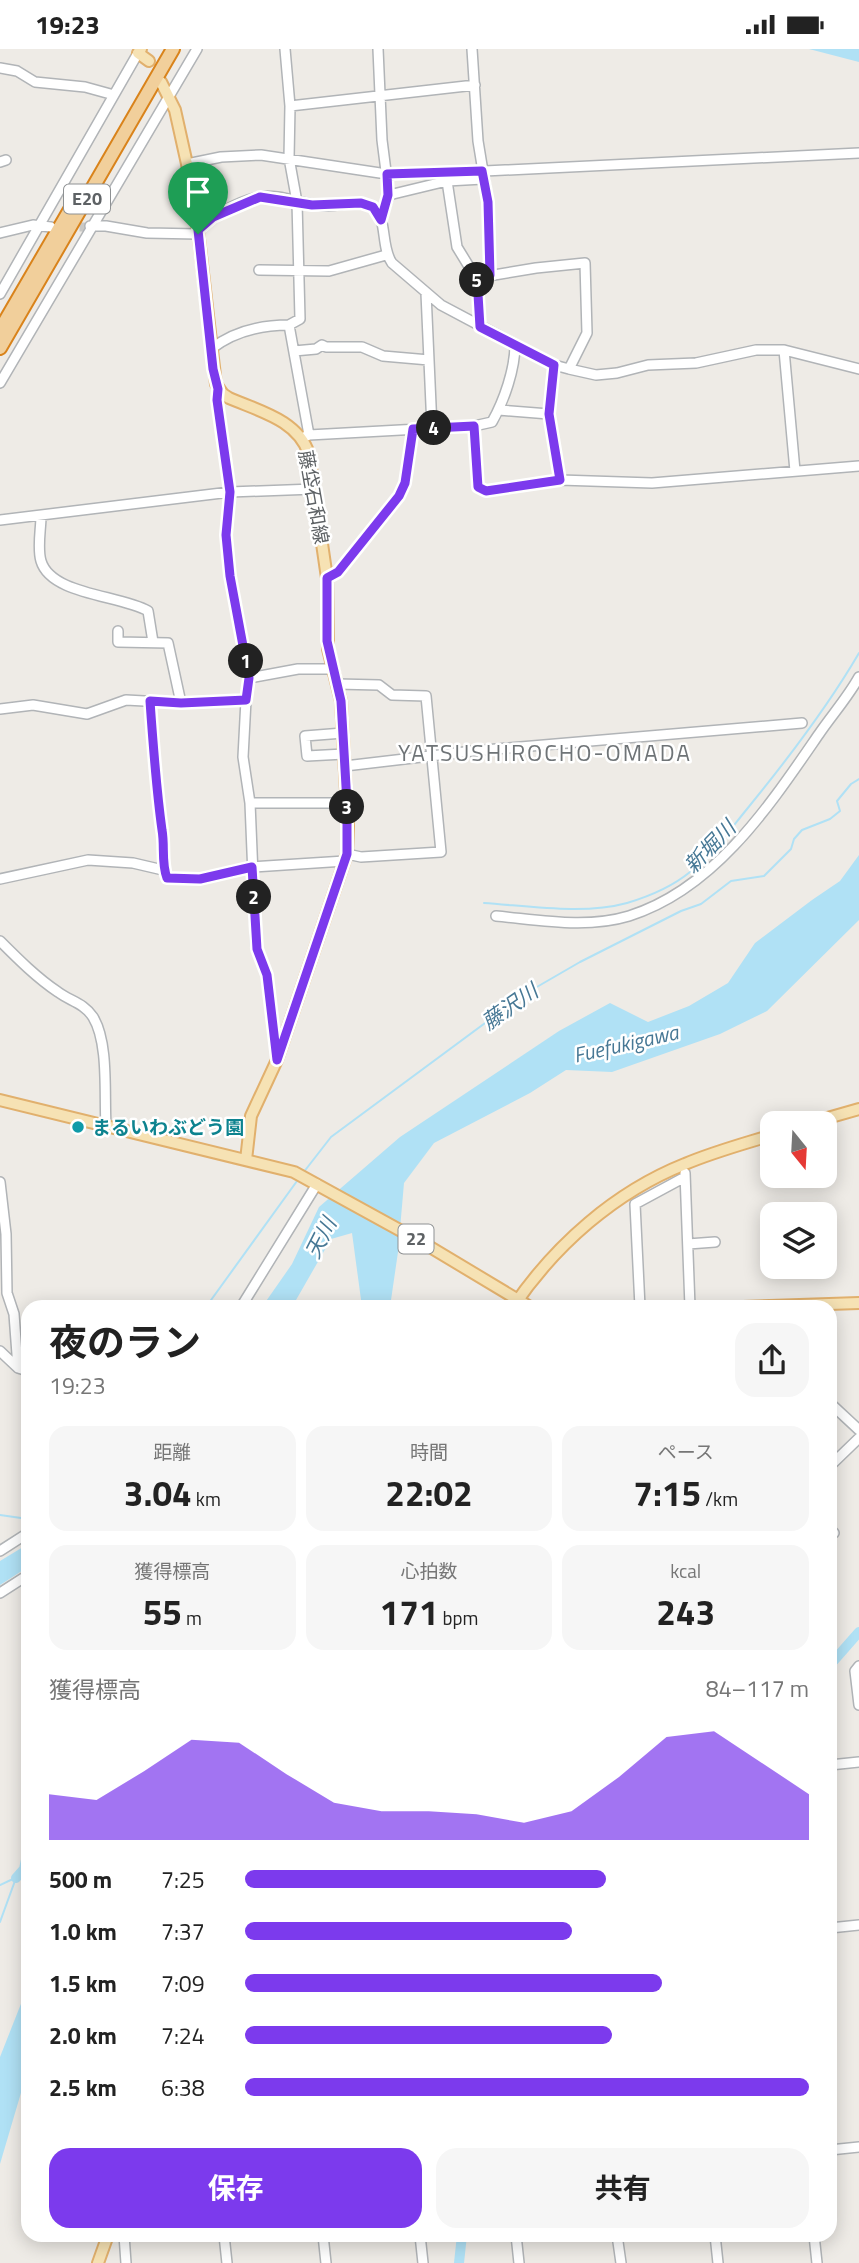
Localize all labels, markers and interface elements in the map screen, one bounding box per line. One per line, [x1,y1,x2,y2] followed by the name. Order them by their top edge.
[35,5,100,44] text: 19:23
[168,162,228,234] pin
[179,173,217,211] icon: arrive
[64,184,110,213] road number: E20
[460,263,494,297] pin: 5
[471,265,482,294] text: 5
[416,411,452,445] pin: 4
[428,413,439,442] text: 4
[292,448,337,546] street label: 藤垈石和線
[229,643,264,679] pin: 1
[240,646,251,675] text: 1
[398,735,692,770] district label: YATSUSHIROCHO-OMADA
[330,789,364,825] pin: 3
[341,792,352,821] text: 3
[676,811,744,880] water label: 新堀川
[236,879,272,915] pin: 2
[248,882,259,911] text: 2
[474,974,546,1037] water label: 藤沢川
[570,1015,683,1071] water label: Fuefukigawa
[760,1111,836,1188] north arrow
[760,1111,837,1279] map controls
[92,1112,244,1141] place label: まるいわぶどう園
[70,1119,86,1135] marker: まるいわぶどう園
[760,1202,837,1279] button: layers
[296,1210,345,1264] water label: 天川
[398,1225,434,1253] road number: 22
[49,1313,201,1371] text: 夜のラン
[735,1323,809,1397] button: share
[49,1368,106,1403] text: 19:23
[153,1437,191,1466] text: 距離
[410,1437,448,1466] text: 時間
[658,1437,714,1466] text: ペース
[124,1466,192,1520] text: 3.04
[385,1466,473,1520] text: 22:02
[633,1466,701,1520] text: 7:15
[192,1484,221,1513] text: km
[701,1484,738,1513] text: /km
[134,1556,210,1585] text: 獲得標高
[400,1556,458,1585] text: 心拍数
[670,1556,701,1585] text: kcal
[143,1585,182,1639] text: 55
[380,1585,438,1639] text: 171
[656,1585,715,1639] text: 243
[182,1603,202,1632] text: m
[438,1603,478,1632] text: bpm
[706,1671,809,1706] text: 84–117 m
[49,1672,141,1707] text: 獲得標高
[49,1862,112,1897] text: 500 m
[161,1862,205,1897] text: 7:25
[49,1914,117,1949] text: 1.0 km
[161,1914,205,1949] text: 7:37
[49,1966,117,2001] text: 1.5 km
[161,1966,205,2001] text: 7:09
[49,2018,117,2053] text: 2.0 km
[161,2018,205,2053] text: 7:24
[49,2070,117,2105] text: 2.5 km
[161,2070,205,2105] text: 6:38
[49,2148,422,2228] button: 保存
[436,2148,809,2228] button: 共有

